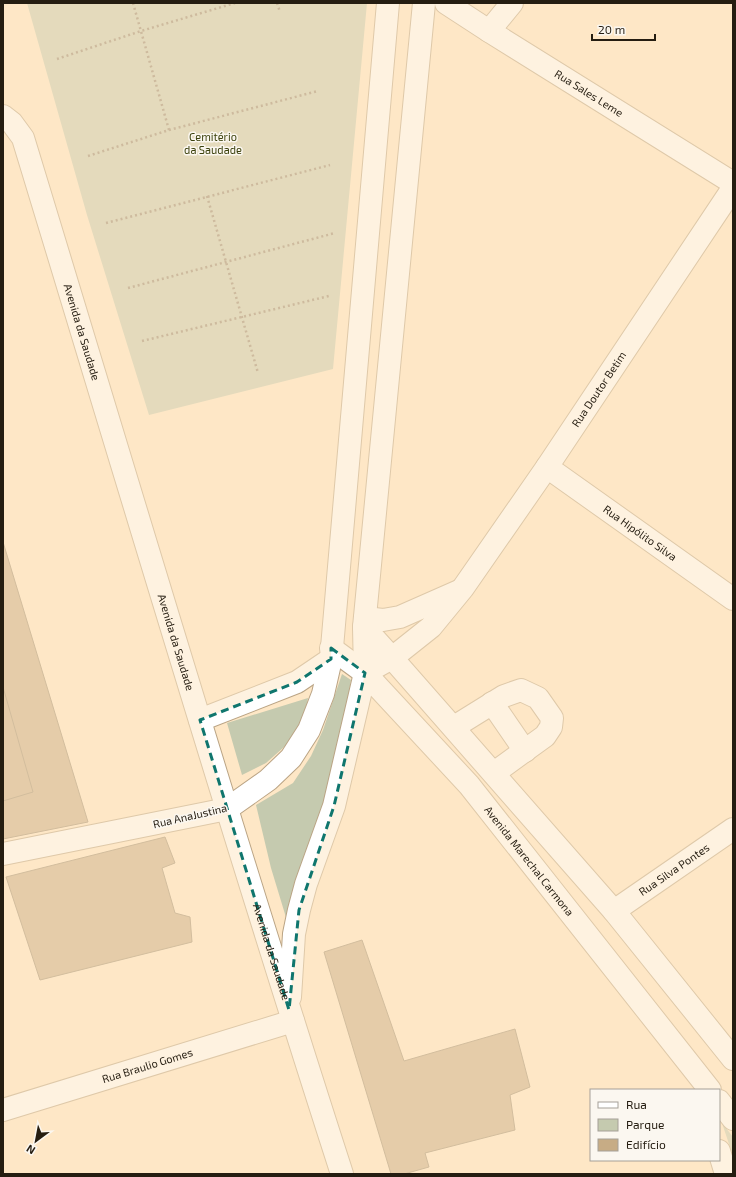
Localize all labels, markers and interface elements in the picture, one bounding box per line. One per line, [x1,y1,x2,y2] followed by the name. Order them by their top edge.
[592,16,655,42] scale bar
[598,22,625,36] text: 20 m
[553,67,626,119] street label: Rua Sales Leme
[184,130,242,156] park label: Cemitério da Saudade
[62,282,103,382] street label: Avenida da Saudade
[569,349,628,429] street label: Rua Doutor Betim
[601,502,679,563] street label: Rua Hipólito Silva
[156,592,197,692] street label: Avenida da Saudade
[152,801,228,830] street label: Rua AnaJustina
[482,803,577,918] street label: Avenida Marechal Carmona
[636,840,712,898] street label: Rua Silva Pontes
[251,902,293,1002] street label: Avenida da Saudade
[100,1045,195,1085] street label: Rua Braulio Gomes
[590,1089,720,1161] legend
[626,1097,647,1111] text: Rua
[626,1117,664,1131] text: Parque
[16,1121,56,1161] north arrow
[626,1137,666,1151] text: Edifício
[24,1142,37,1158] text: N

